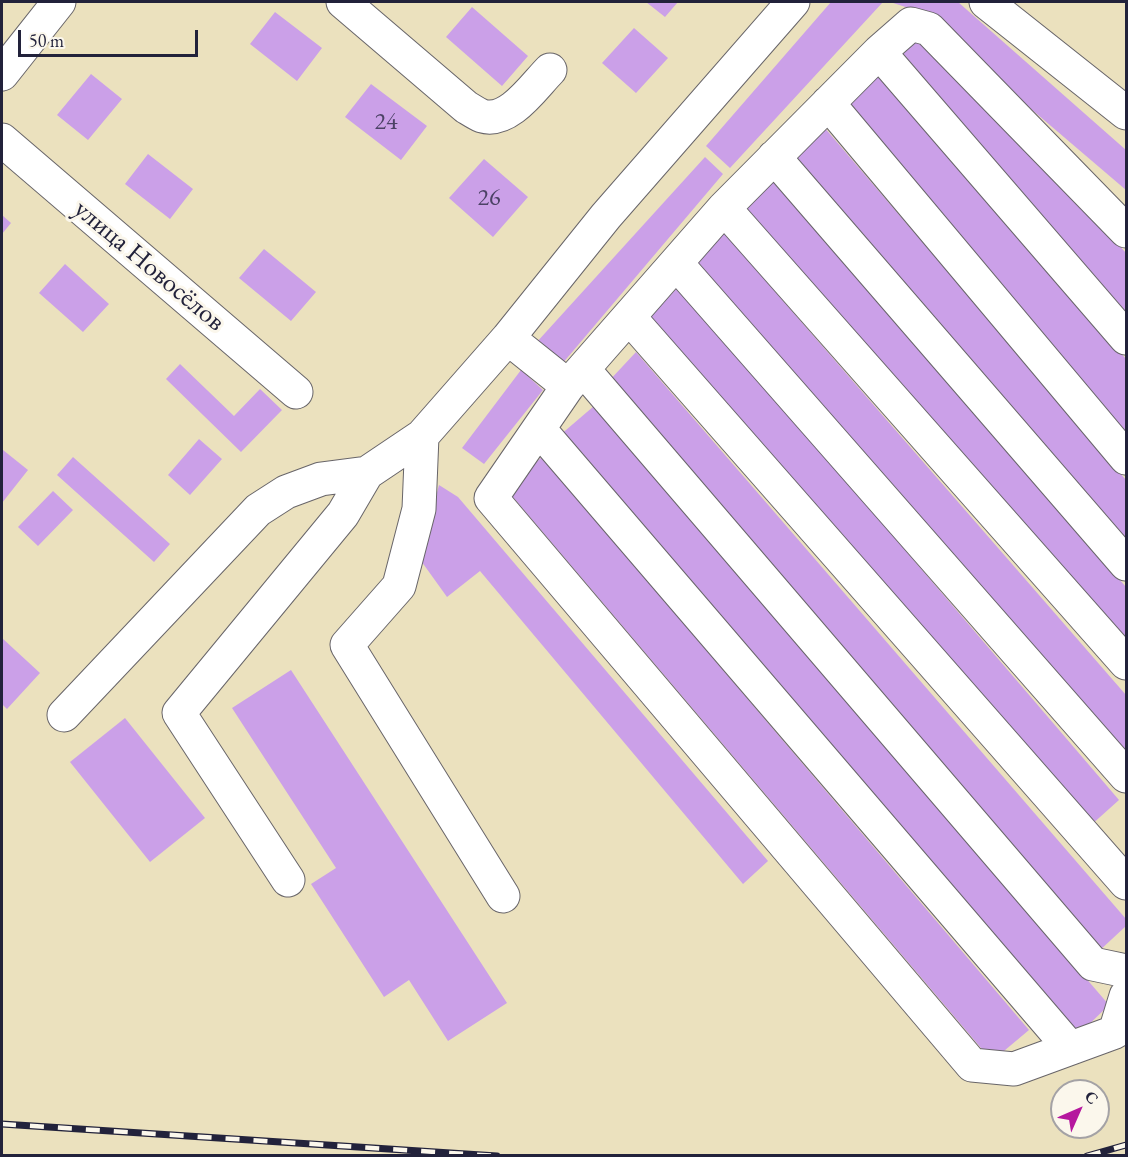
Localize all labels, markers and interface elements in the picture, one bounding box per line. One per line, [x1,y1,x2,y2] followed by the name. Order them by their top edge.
[21,18,201,56] scale bar
[29,29,64,52] text: 50 m
[374,108,398,136] house number: 24
[477,184,501,212] house number: 26
[67,193,231,339] street label: улица Новосёлов
[1050,1079,1110,1139] north arrow
[1080,1086,1103,1109] text: С

